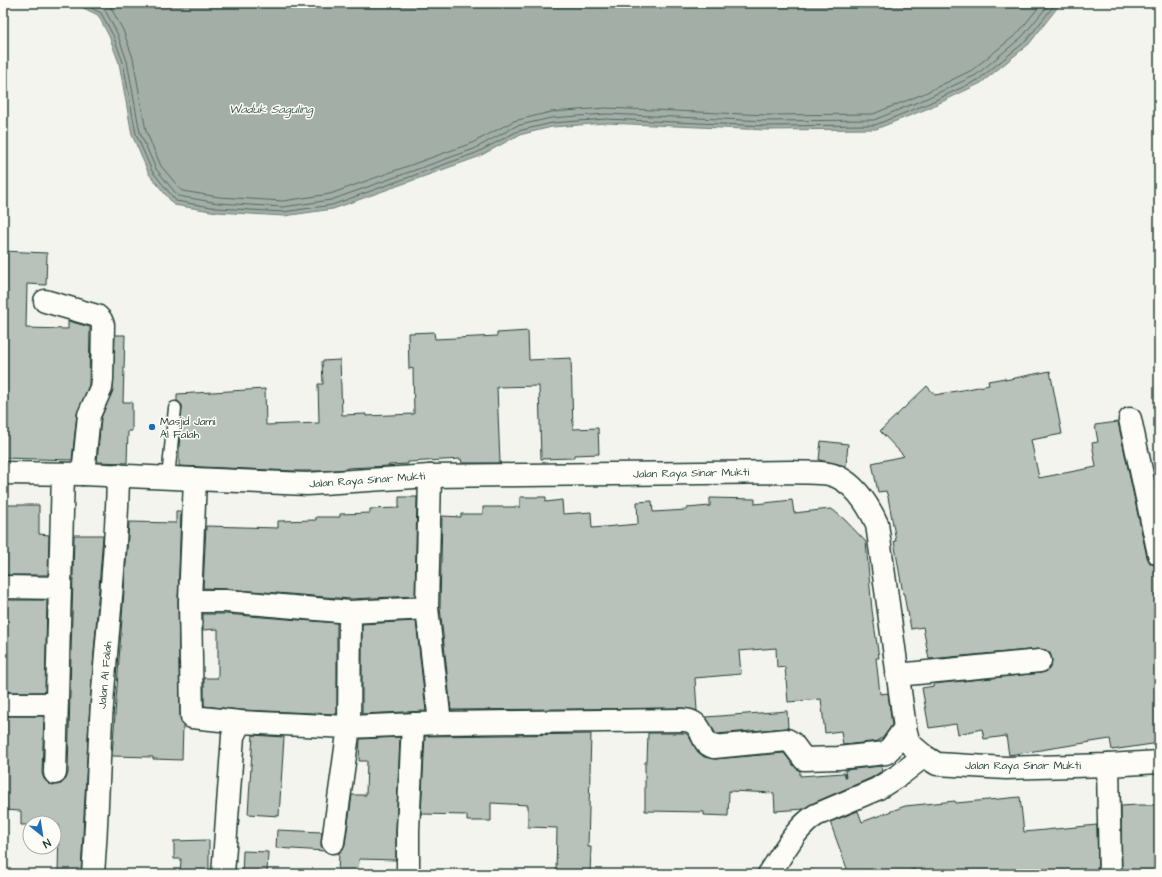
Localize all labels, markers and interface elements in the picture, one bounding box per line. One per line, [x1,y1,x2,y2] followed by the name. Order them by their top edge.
[229,101,314,119] water label: Waduk Saguling
[160,414,216,442] place label: Masjid Jami Al Falah
[147,422,157,432] marker: Masjid Jami Al Falah
[633,464,749,483] street label: Jalan Raya Sinar Mukti
[309,468,426,493] street label: Jalan Raya Sinar Mukti
[95,640,115,709] street label: Jalan Al Falah
[965,758,1081,774] street label: Jalan Raya Sinar Mukti
[22,815,62,855] north arrow
[40,835,53,851] text: N

